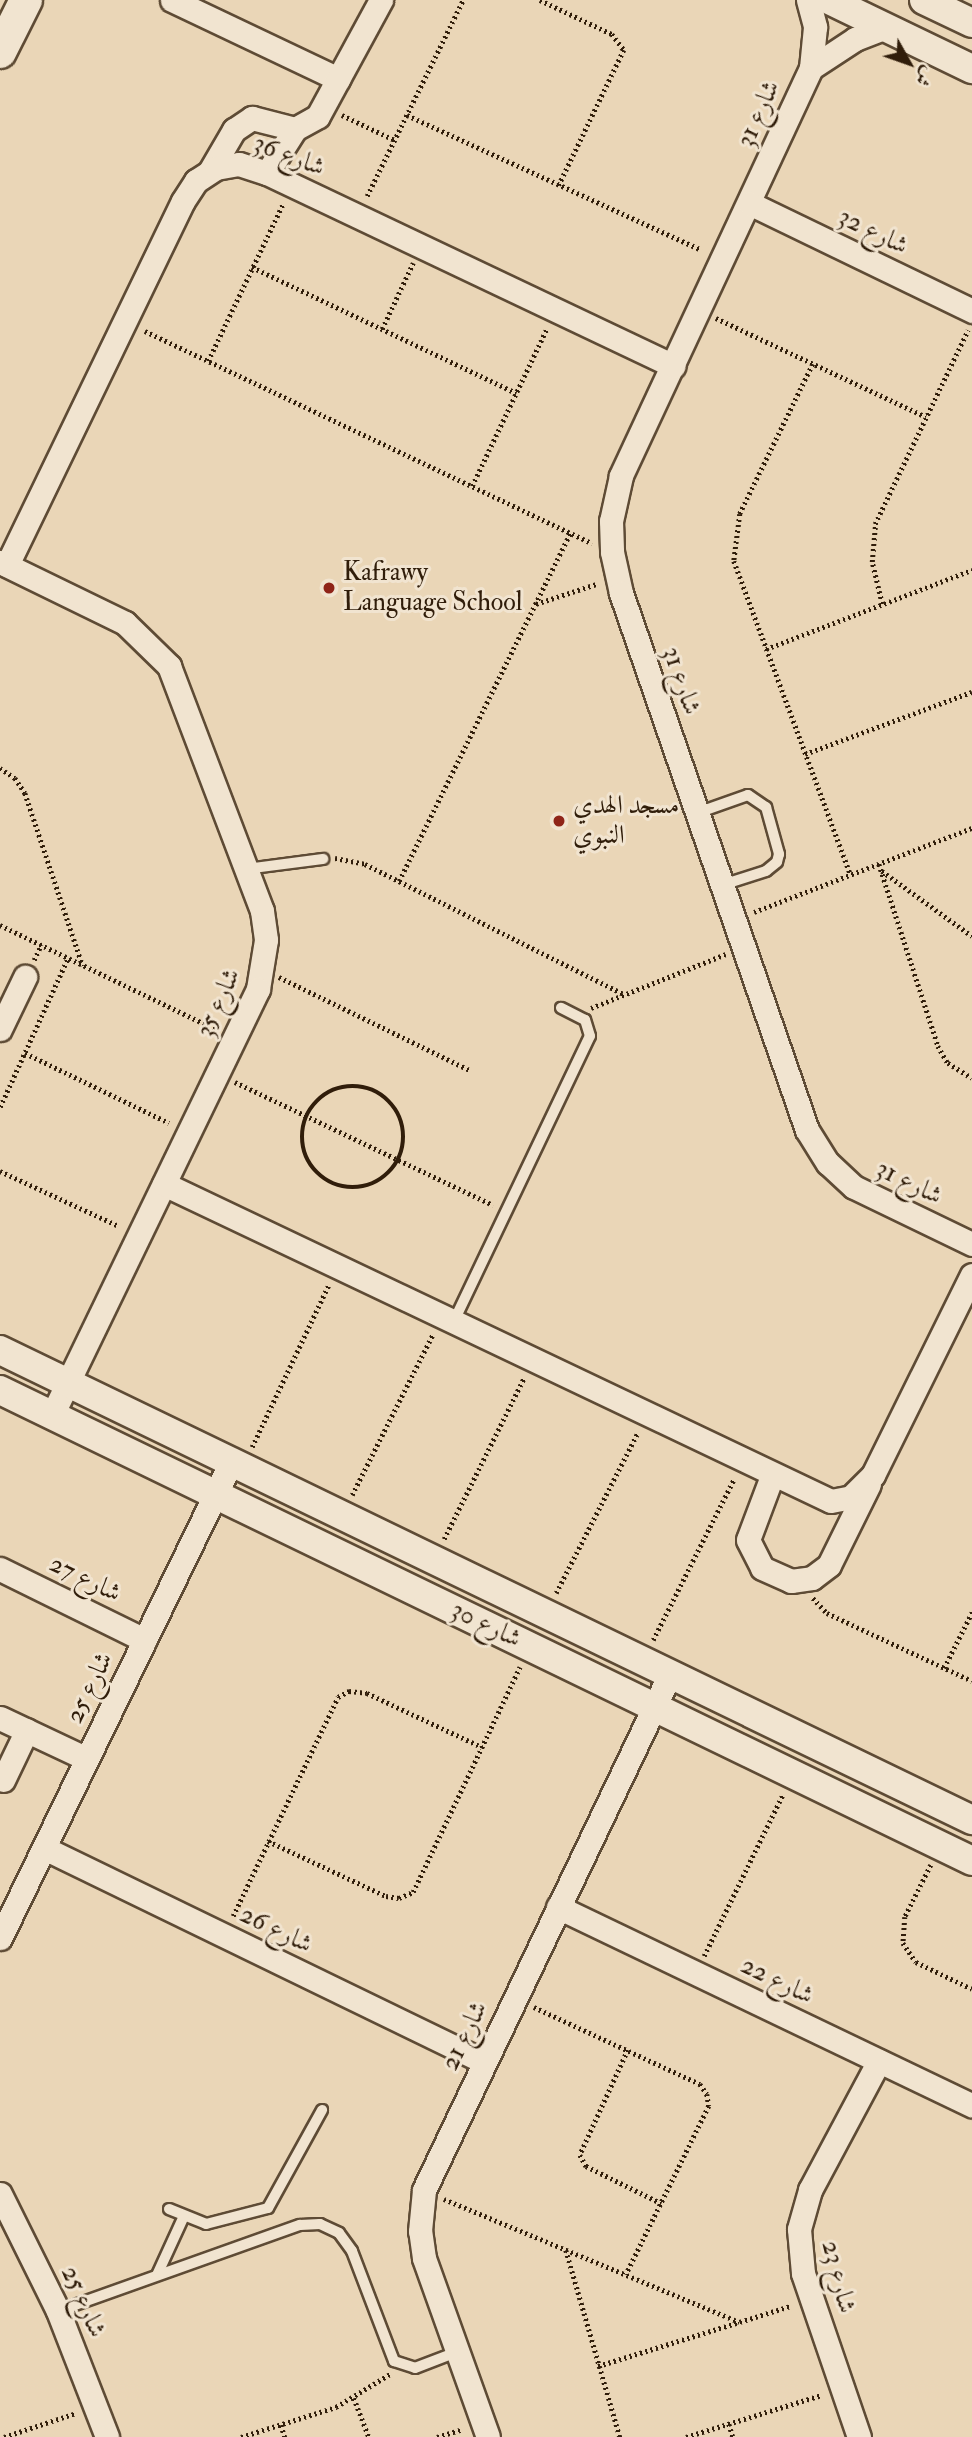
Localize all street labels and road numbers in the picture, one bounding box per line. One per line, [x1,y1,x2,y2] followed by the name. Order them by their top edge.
[731,76,787,152] street label: شارع 31
[249,128,329,184] street label: شارع 36
[833,202,913,262] street label: شارع 32
[655,643,707,719] street label: شارع 31
[190,964,248,1042] street label: شارع 35
[871,1154,947,1212] street label: شارع 31
[44,1548,126,1610] street label: شارع 27
[446,1595,526,1655] street label: شارع 30
[60,1647,120,1729] street label: شارع 25
[235,1899,317,1961] street label: شارع 26
[736,1950,818,2012] street label: شارع 22
[435,1996,495,2076] street label: شارع 21
[814,2237,862,2317] street label: شارع 23
[53,2261,113,2343] street label: شارع 25

